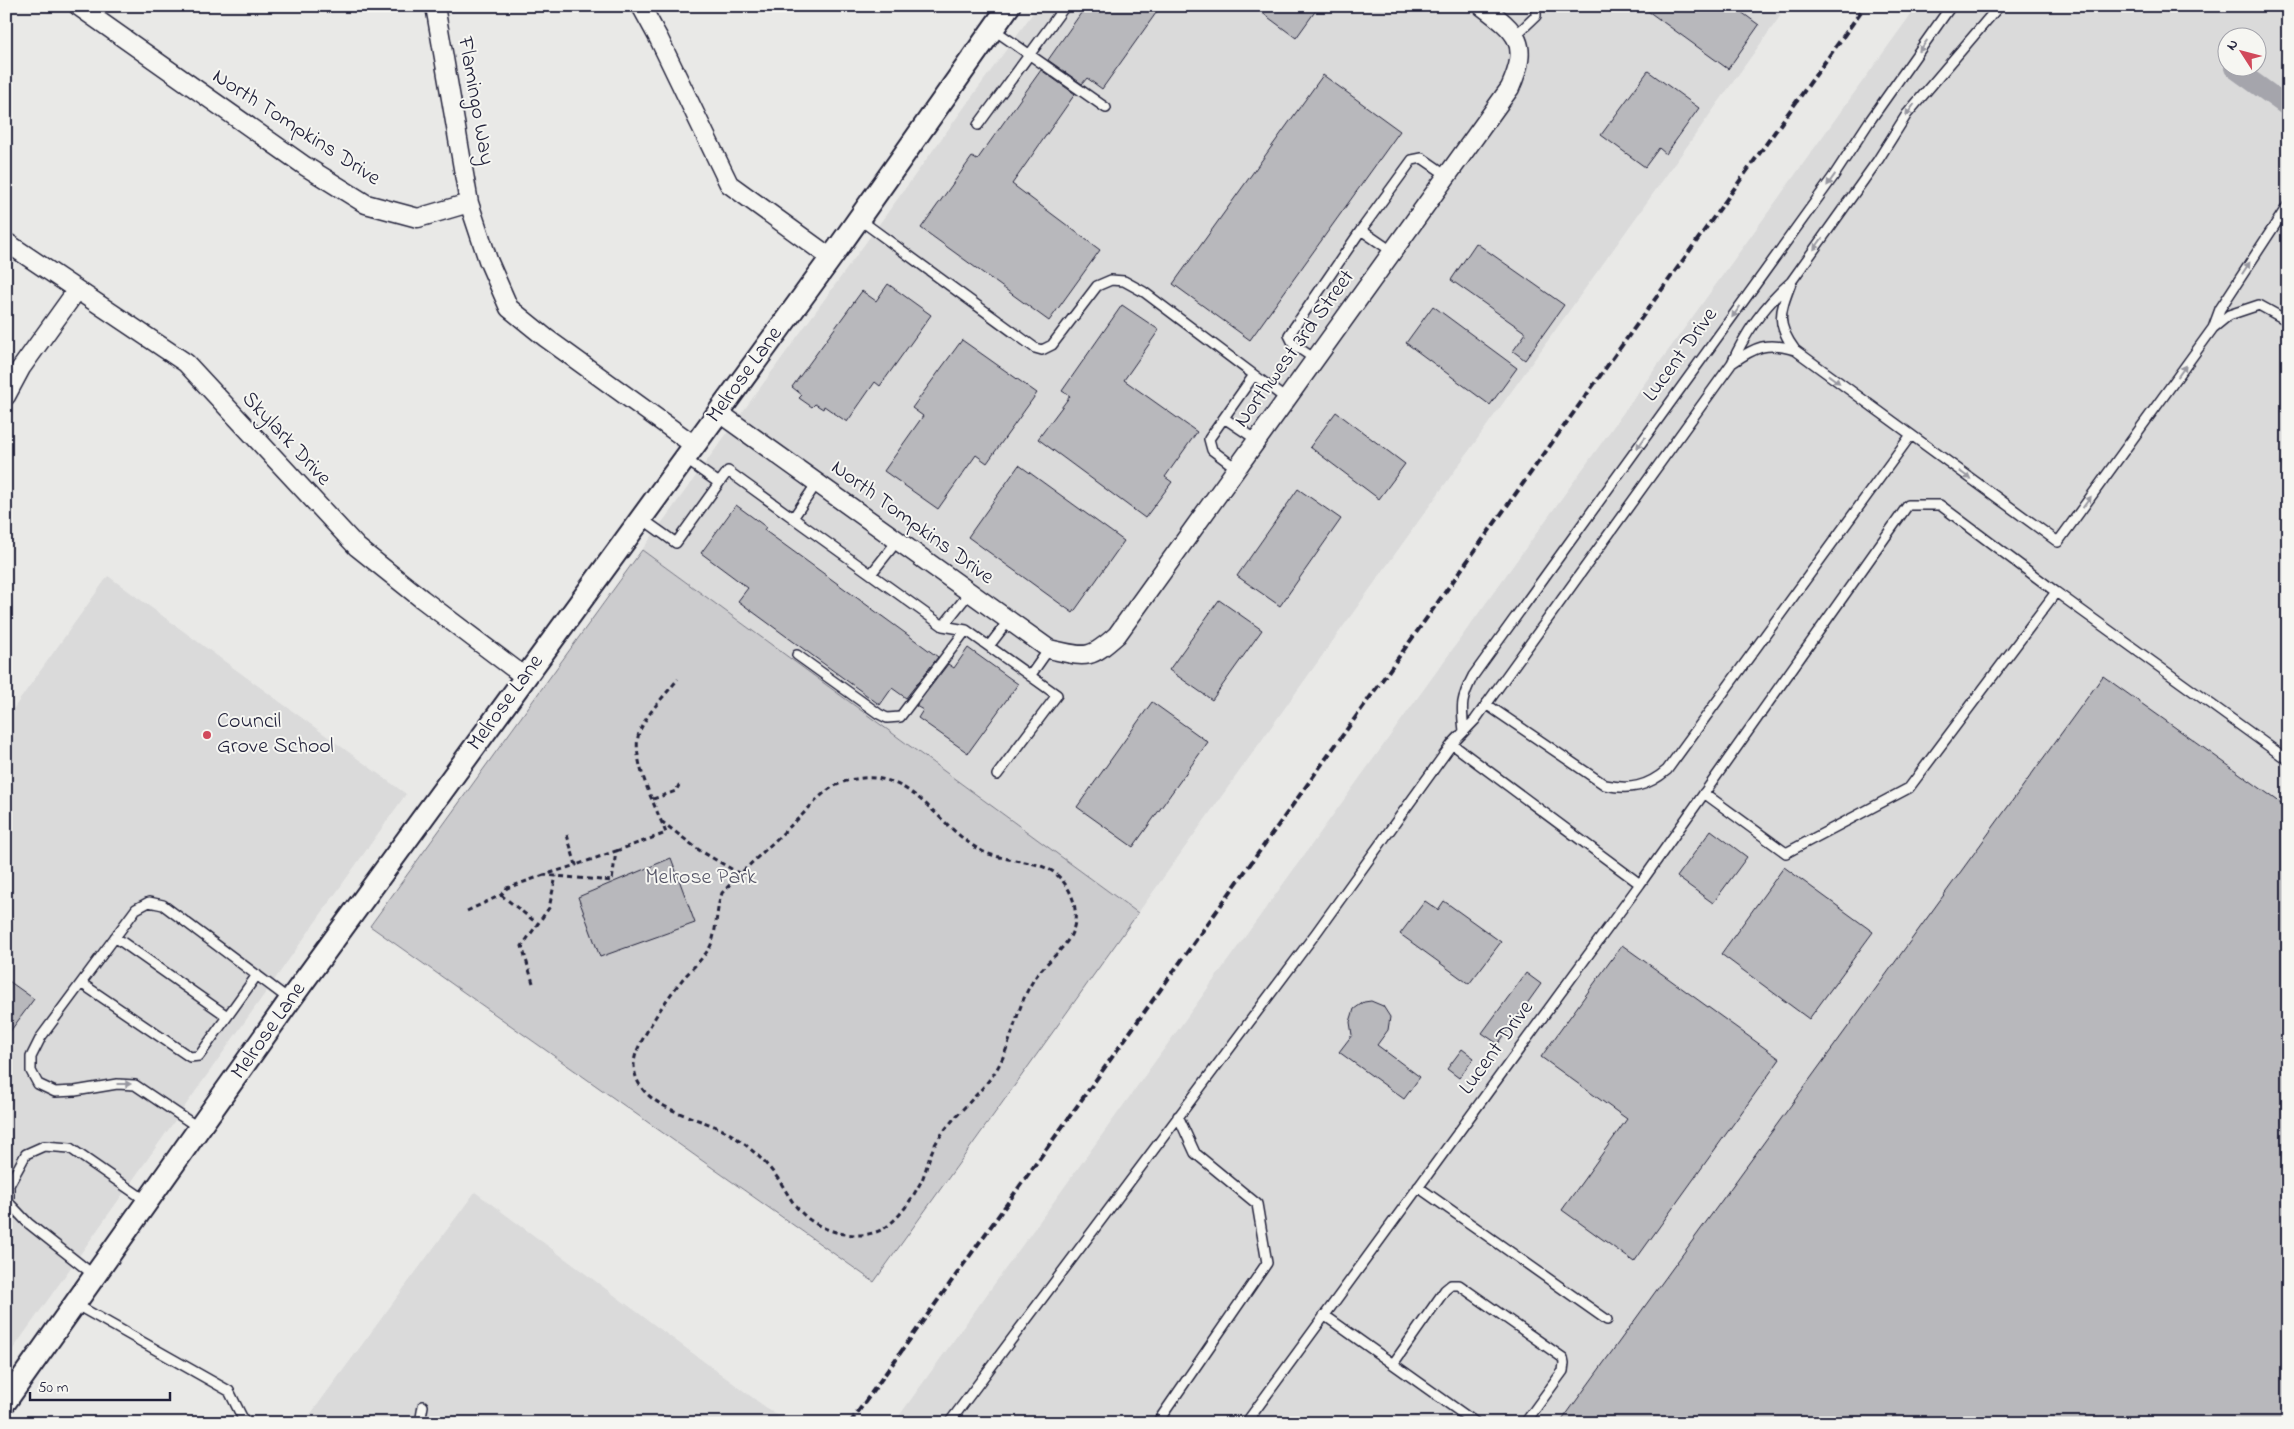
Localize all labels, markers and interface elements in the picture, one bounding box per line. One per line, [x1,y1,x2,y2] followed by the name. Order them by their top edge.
[2216,28,2266,78] north arrow
[447,33,502,168] street label: Flamingo Way
[2221,35,2244,55] text: N
[1918,39,1928,53] one-way arrow
[205,61,387,195] street label: North Tompkins Drive
[1905,103,1916,116] one-way arrow
[1826,173,1836,187] one-way arrow
[1813,237,1823,251] one-way arrow
[2242,262,2251,275] one-way arrow
[1227,263,1364,435] street label: Northwest 3rd Street
[1636,301,1726,409] street label: Lucent Drive
[1731,305,1741,318] one-way arrow
[699,320,791,430] street label: Melrose Lane
[2177,364,2187,378] one-way arrow
[1827,374,1841,384] one-way arrow
[233,384,339,494] street label: Skylark Drive
[1636,436,1646,450] one-way arrow
[824,453,1000,593] street label: North Tompkins Drive
[1959,469,1972,479] one-way arrow
[2082,496,2092,509] one-way arrow
[460,648,552,758] street label: Melrose Lane
[217,706,334,763] place label: Council Grove School
[201,729,213,741] marker: Council Grove School
[645,862,757,894] park label: Melrose Park
[224,976,314,1086] street label: Melrose Lane
[1452,994,1542,1102] street label: Lucent Drive
[116,1080,132,1088] one-way arrow
[30,1369,170,1401] scale bar
[38,1377,69,1399] text: 50 m

